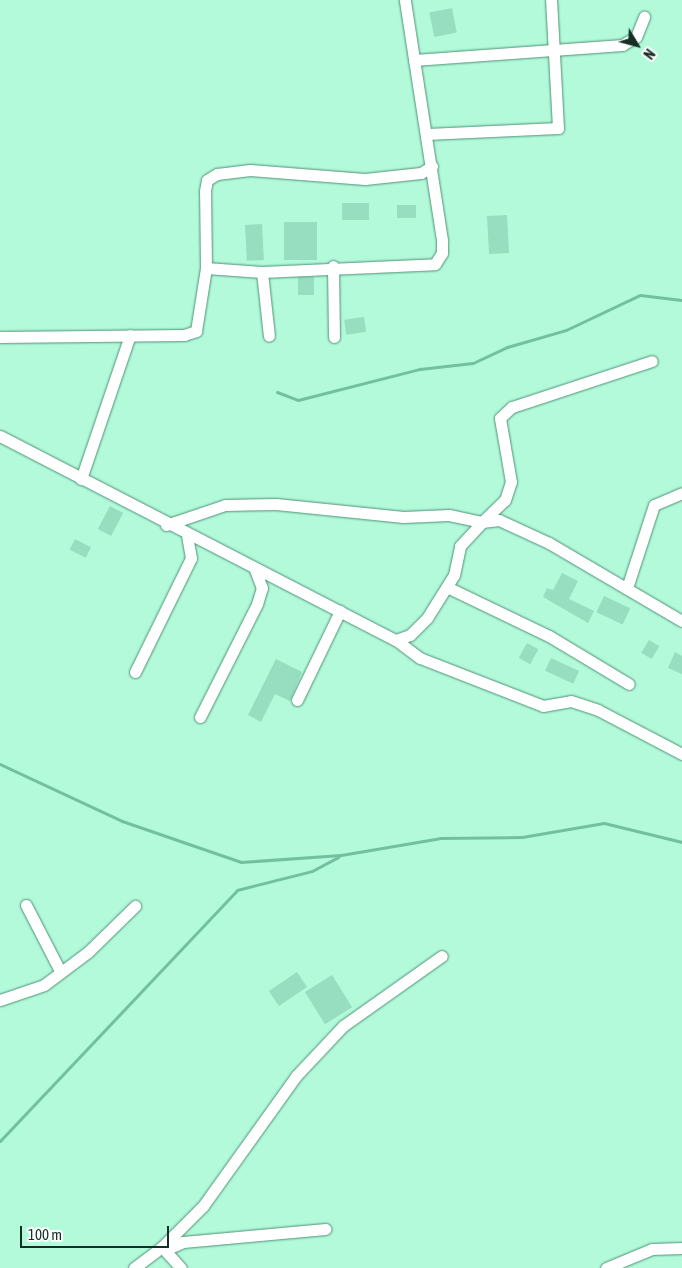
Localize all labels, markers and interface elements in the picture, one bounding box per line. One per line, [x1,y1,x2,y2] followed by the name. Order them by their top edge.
[612,20,662,70] north arrow
[640,46,658,62] text: N
[22,1216,171,1248] scale bar
[28,1226,62,1243] text: 100 m

